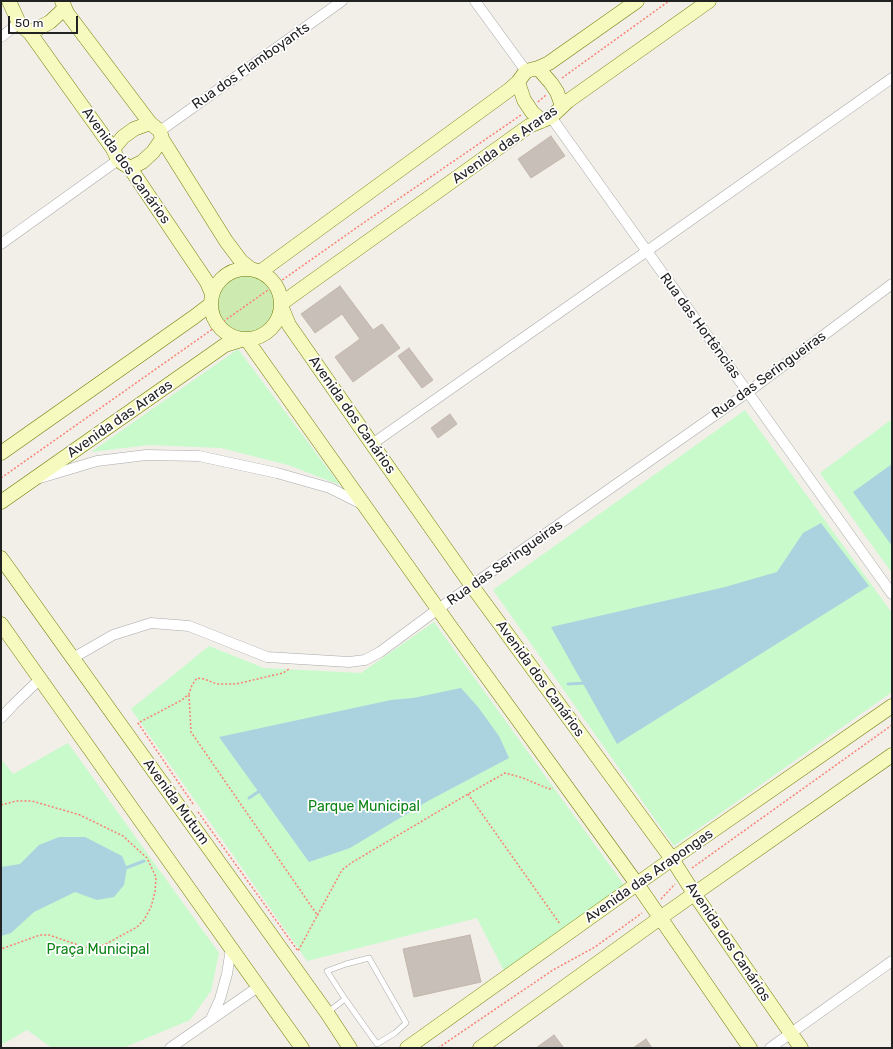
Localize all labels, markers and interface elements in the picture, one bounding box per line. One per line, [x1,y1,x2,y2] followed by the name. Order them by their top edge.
[10,8,80,34] scale bar
[15,16,43,30] text: 50 m
[189,19,313,113] street label: Rua dos Flamboyants
[449,102,561,188] street label: Avenida das Araras
[78,105,174,227] street label: Avenida dos Canários
[656,270,744,382] street label: Rua das Hortências
[709,328,829,422] street label: Rua das Seringueiras
[305,353,399,477] street label: Avenida dos Canários
[64,376,176,462] street label: Avenida das Araras
[444,517,566,609] street label: Rua das Seringueiras
[492,618,588,740] street label: Avenida dos Canários
[139,756,213,848] street label: Avenida Mutum
[308,799,420,815] park label: Parque Municipal
[582,825,716,927] street label: Avenida das Arapongas
[682,879,774,1005] street label: Avenida dos Canários
[47,942,149,958] park label: Praça Municipal

